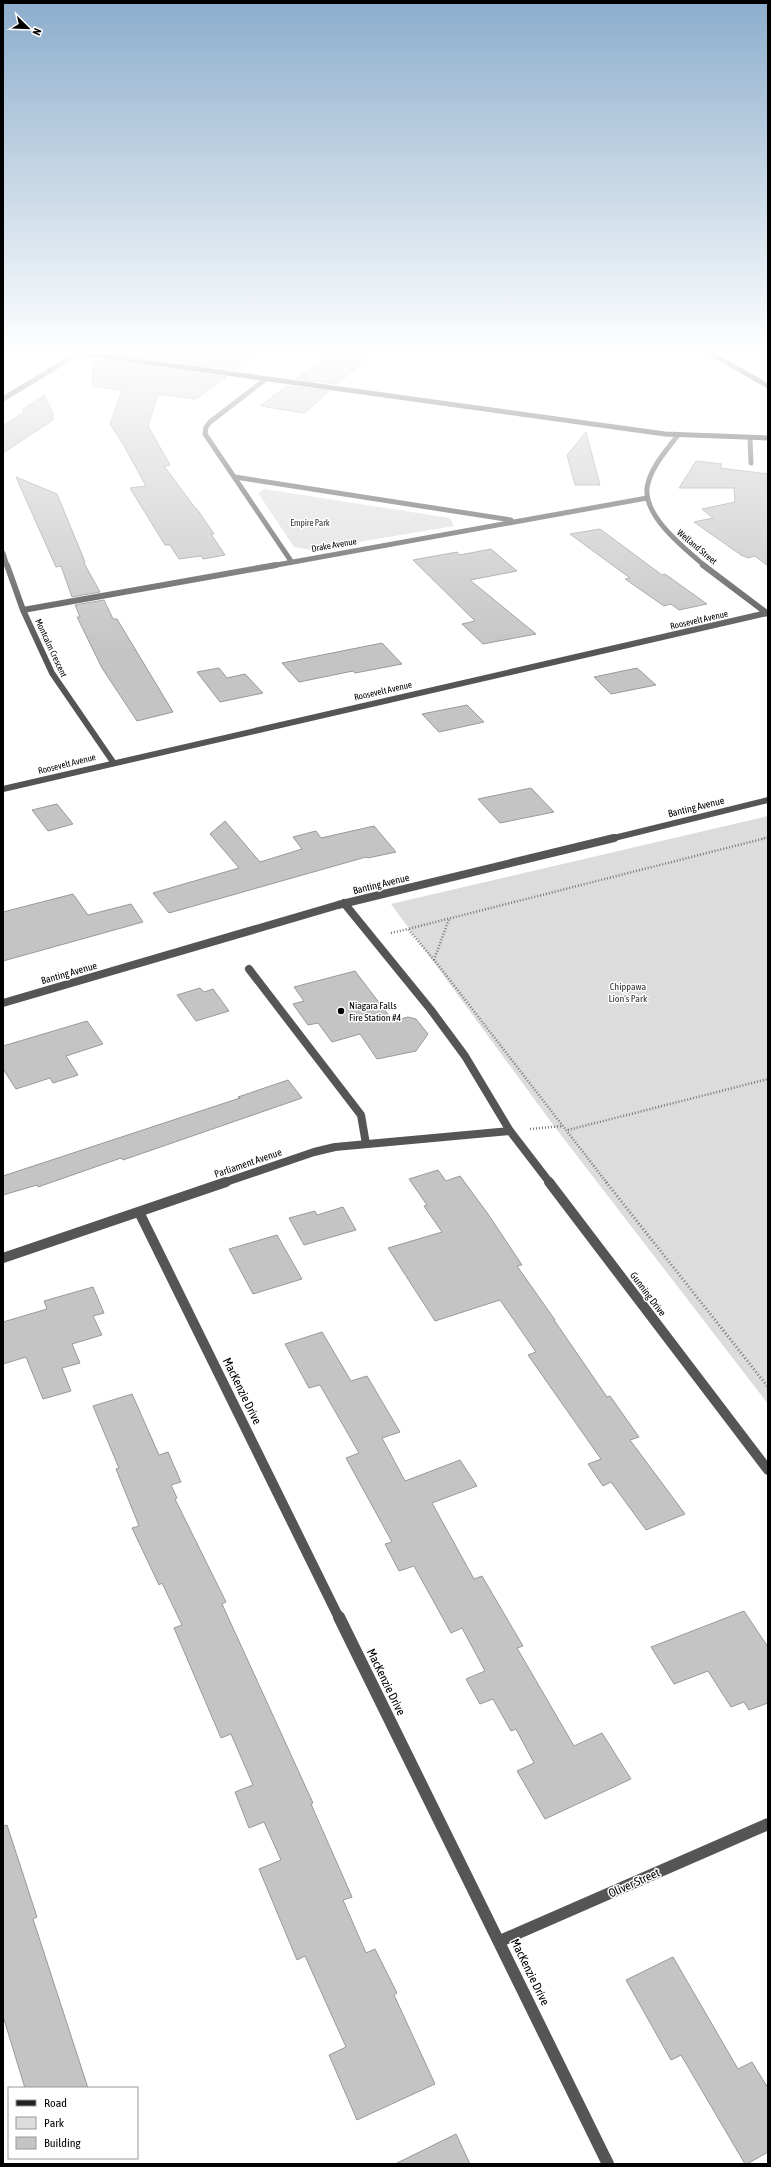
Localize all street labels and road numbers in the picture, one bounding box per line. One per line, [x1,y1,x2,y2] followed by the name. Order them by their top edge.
[675,527,719,567] street label: Welland Street
[311,536,357,554] street label: Drake Avenue
[669,608,729,632] street label: Roosevelt Avenue
[33,617,69,679] street label: Montcalm Crescent
[353,679,413,703] street label: Roosevelt Avenue
[37,752,97,776] street label: Roosevelt Avenue
[667,795,726,819] street label: Banting Avenue
[352,872,411,896] street label: Banting Avenue
[40,960,99,986] street label: Banting Avenue
[213,1146,284,1180] street label: Parliament Avenue
[628,1270,668,1318] street label: Gunning Drive
[220,1355,264,1427] street label: MacKenzie Drive
[364,1646,408,1718] street label: MacKenzie Drive
[606,1865,662,1901] street label: Oliver Street
[508,1936,552,2008] street label: MacKenzie Drive

